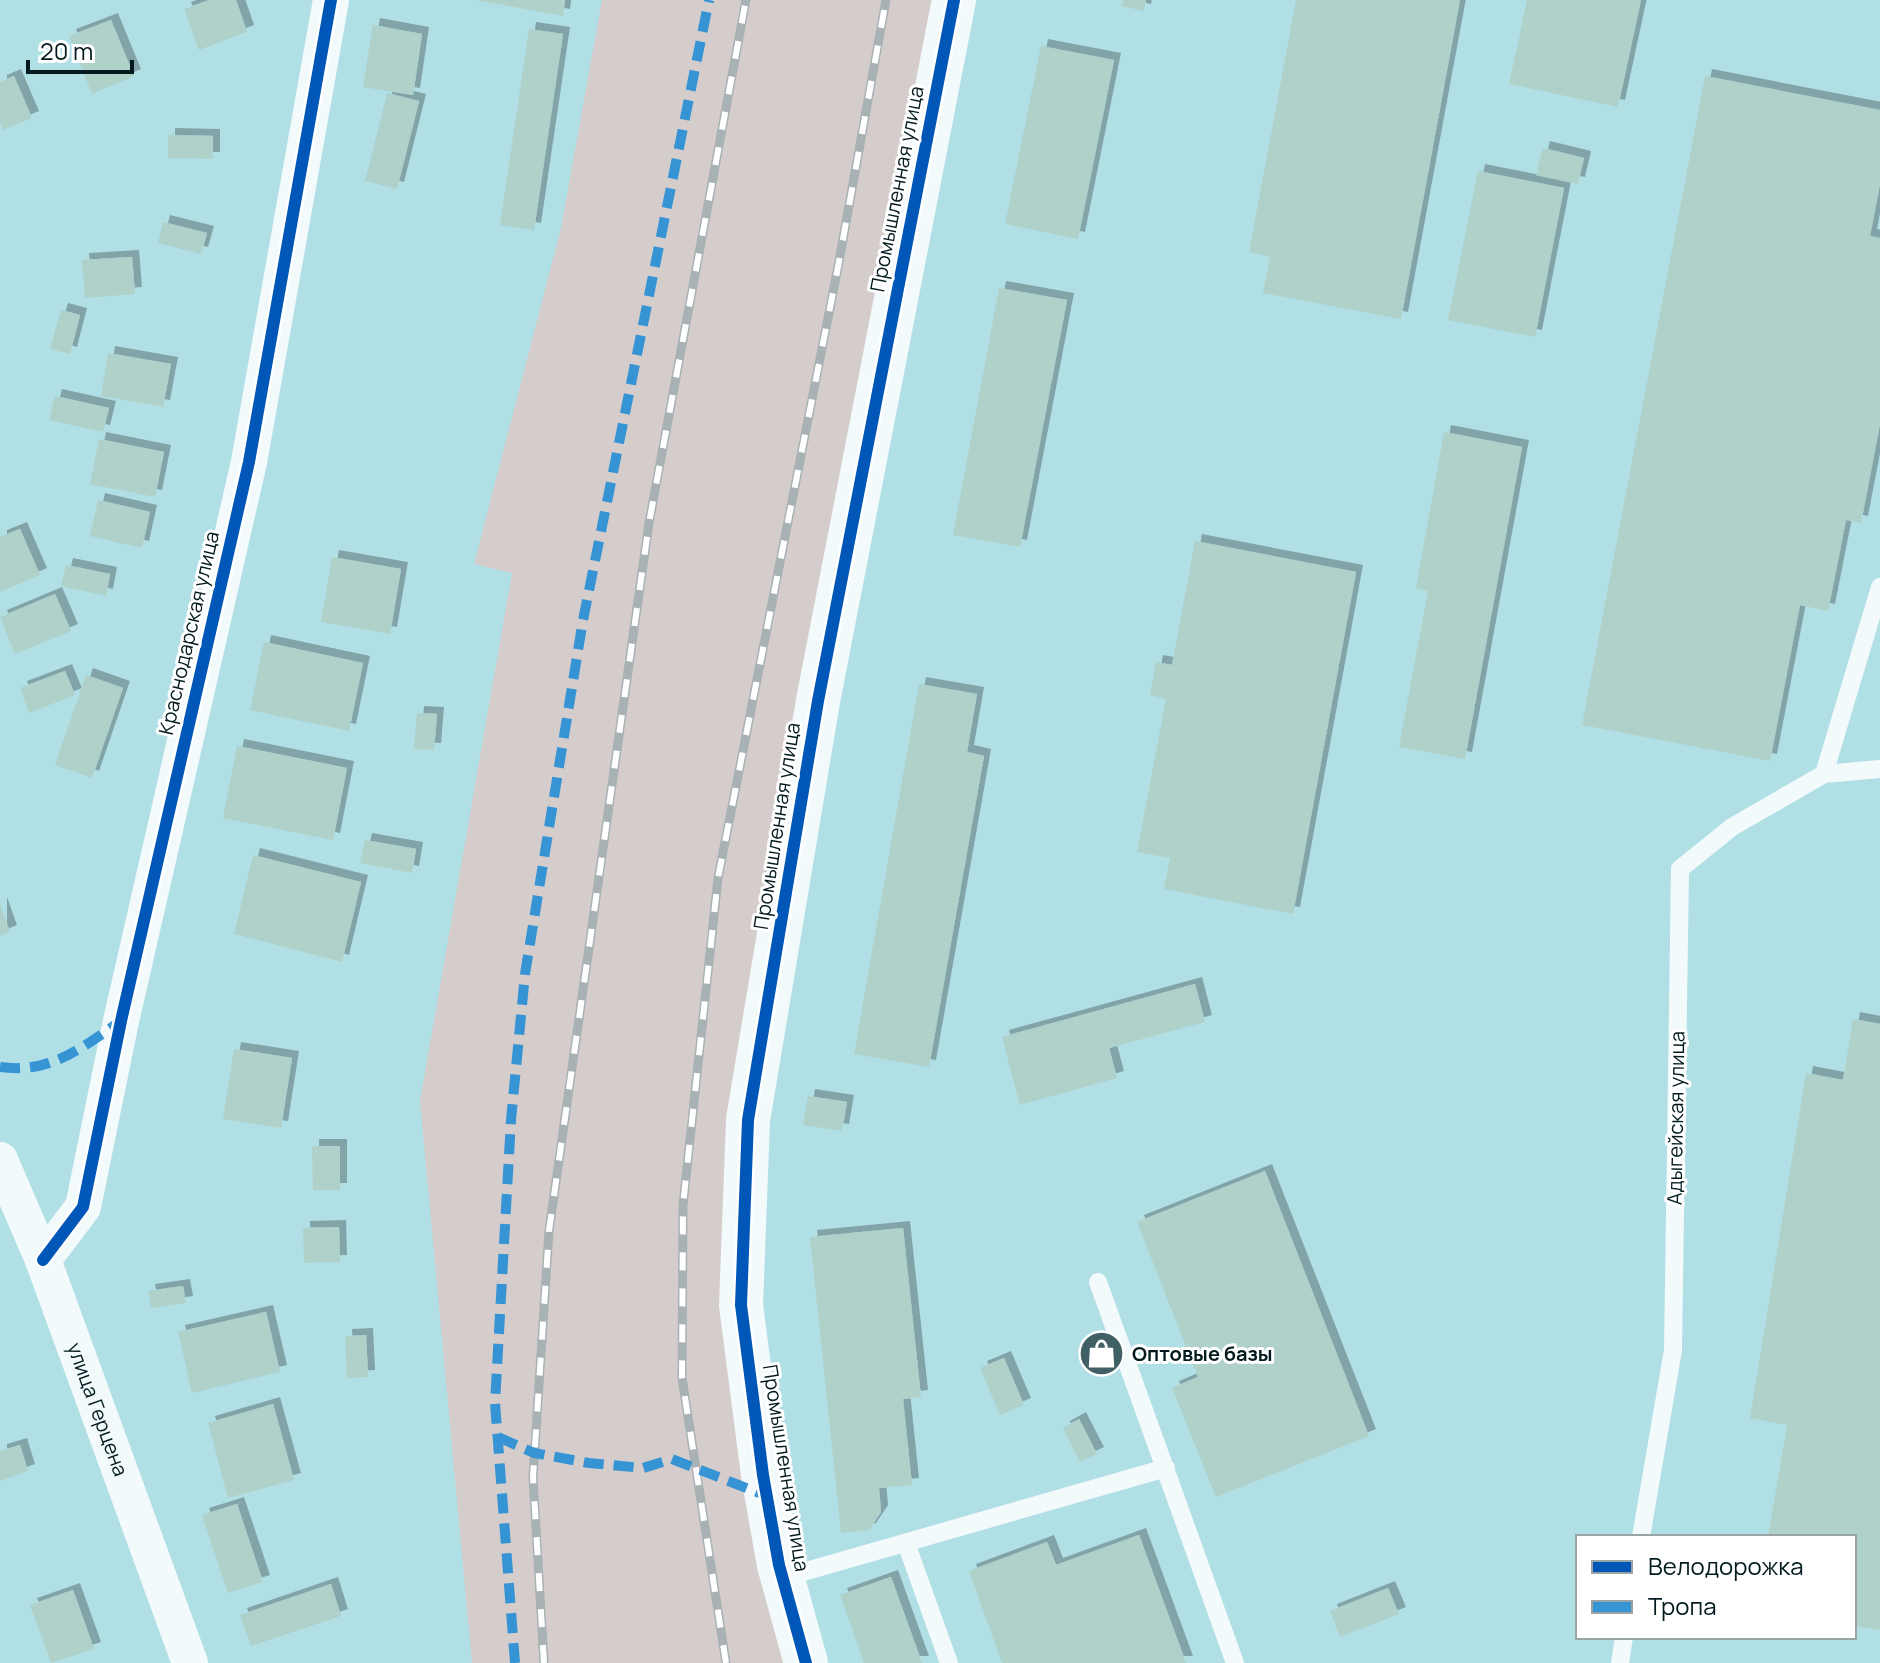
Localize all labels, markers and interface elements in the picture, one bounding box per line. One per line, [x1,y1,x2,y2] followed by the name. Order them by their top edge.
[28,24,132,74] scale bar
[40,34,93,67] text: 20 m
[863,84,930,294] street label: Промышленная улица
[152,528,225,737] street label: Краснодарская улица
[747,720,806,931] street label: Промышленная улица
[1660,1031,1691,1205] street label: Адыгейская улица
[1077,1330,1125,1378] shop icon: Оптовые базы
[61,1339,135,1480] street label: улица Герцена
[1132,1340,1273,1367] place label: Оптовые базы
[757,1362,816,1573] street label: Промышленная улица
[1576,1535,1856,1639] legend
[1648,1549,1803,1582] text: Велодорожка
[1648,1589,1717,1622] text: Тропа

